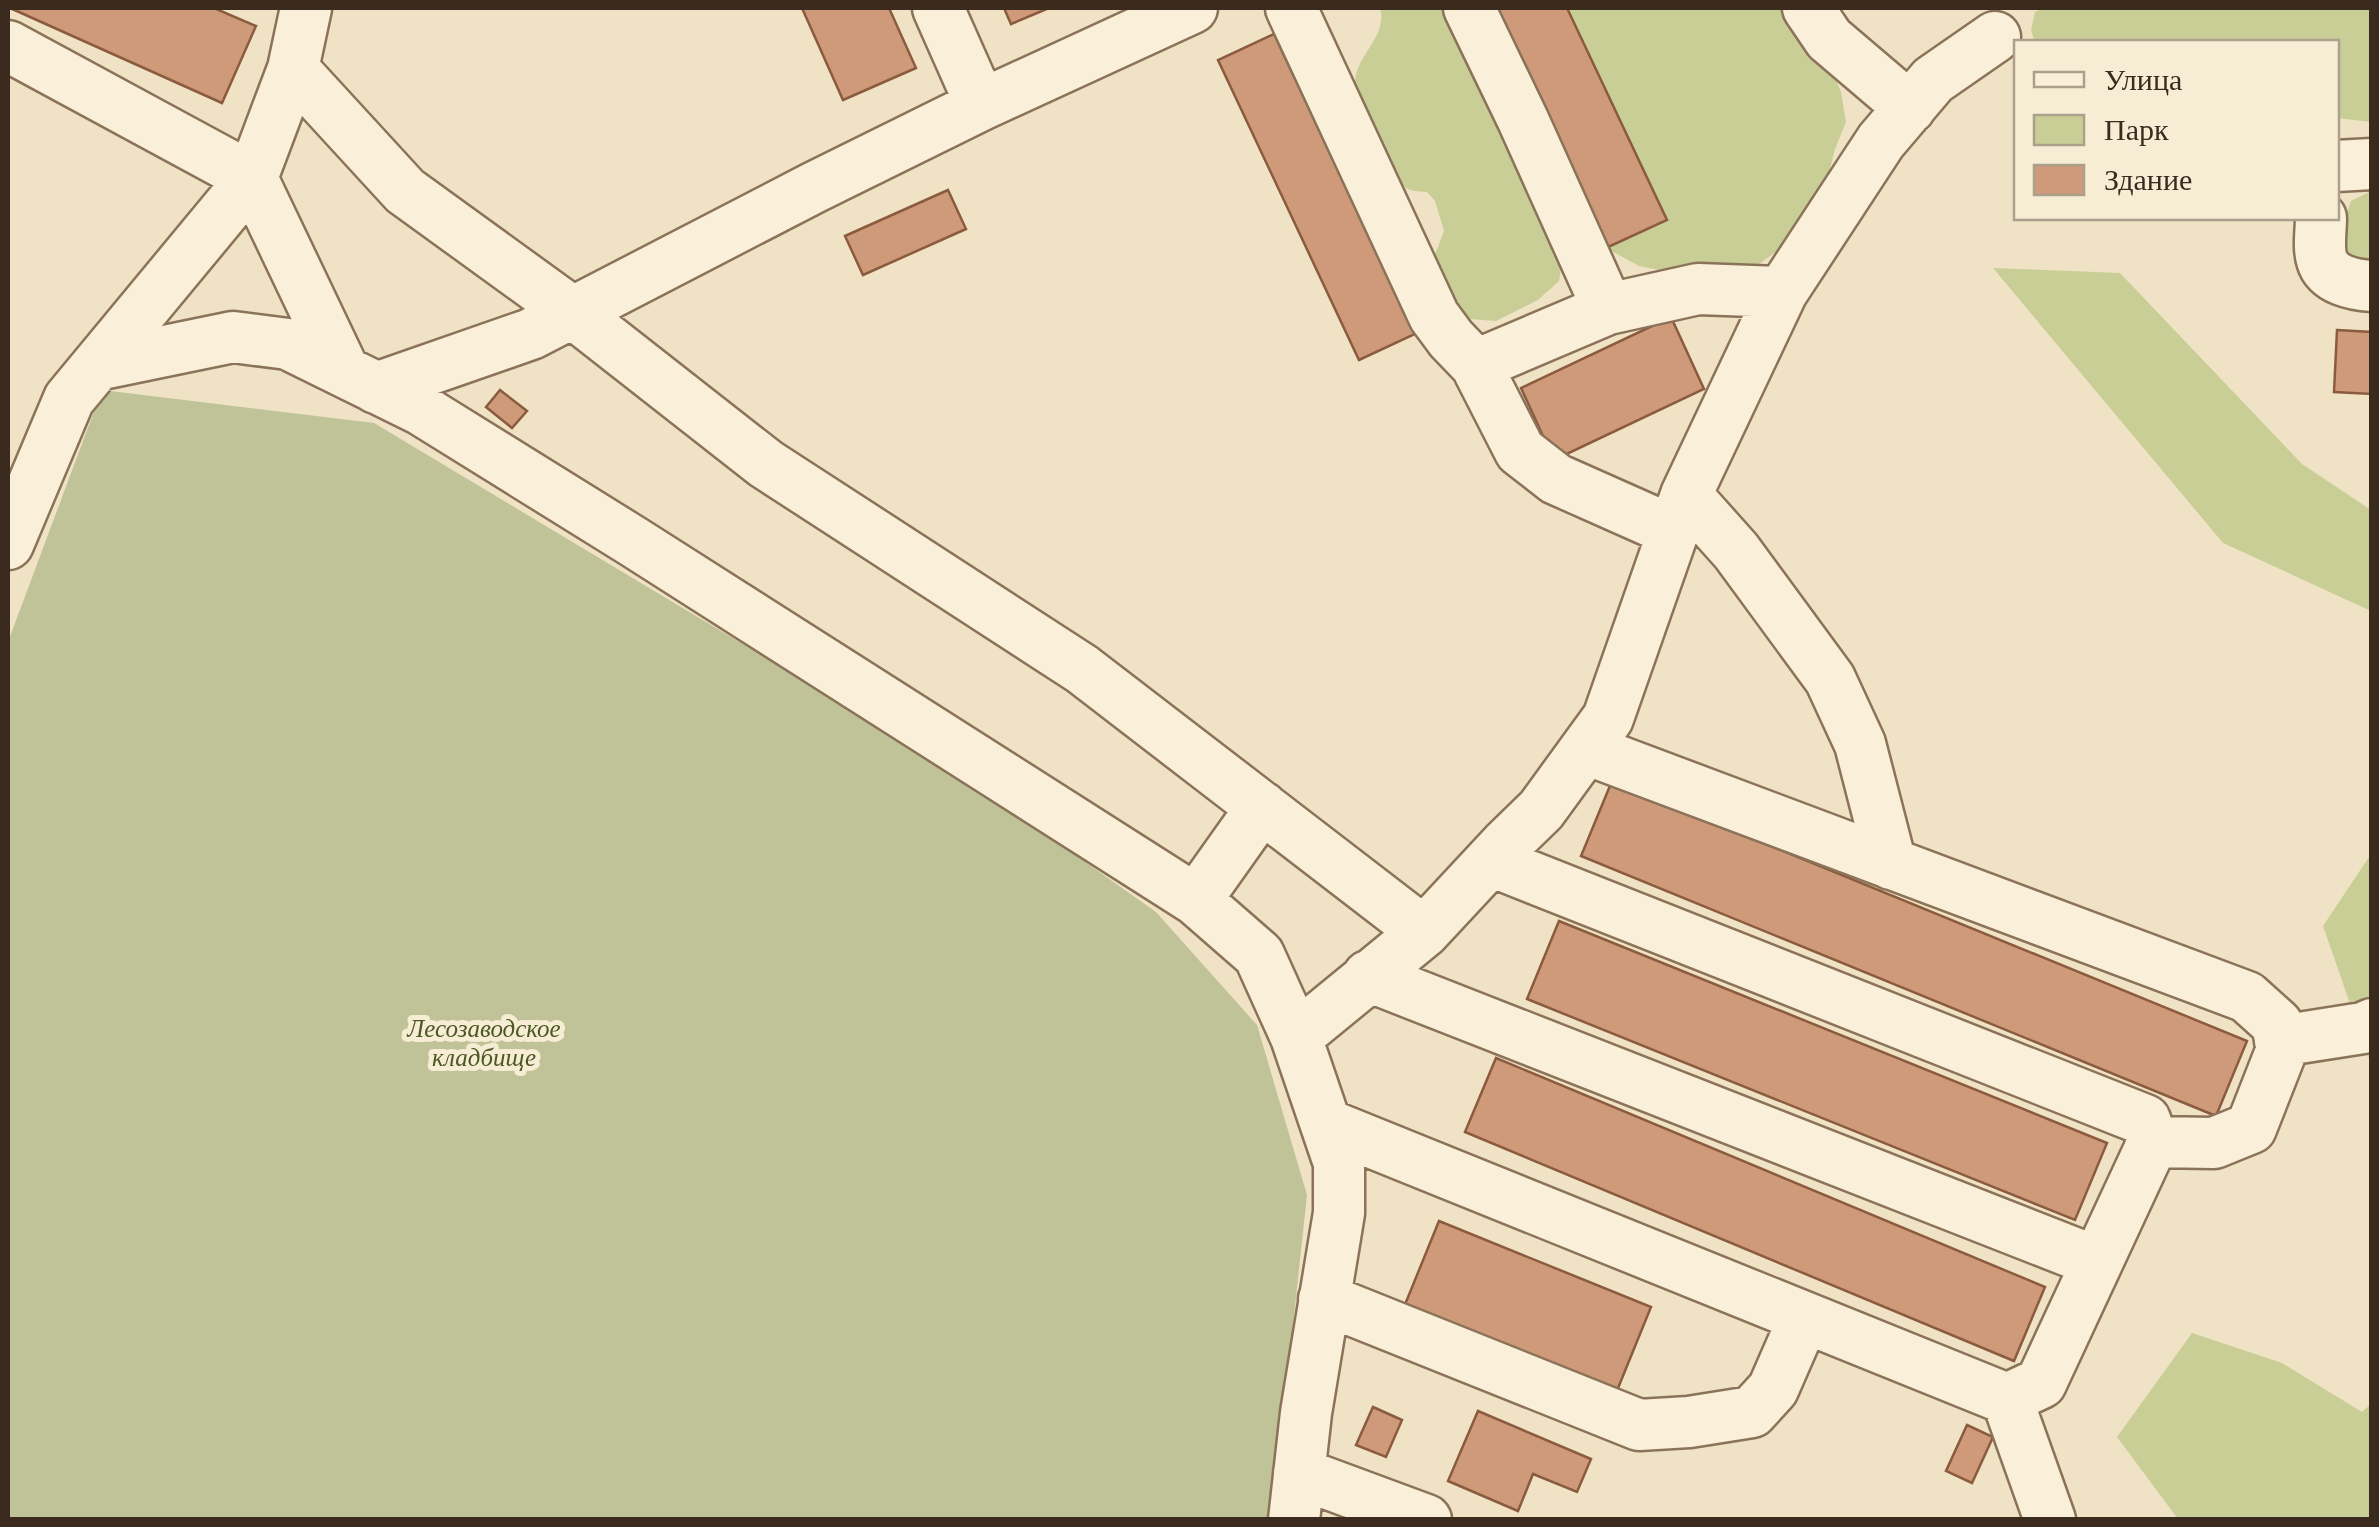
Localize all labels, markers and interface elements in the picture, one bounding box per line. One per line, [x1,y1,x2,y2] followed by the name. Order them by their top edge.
[2014,40,2339,220] legend
[2104,63,2182,96] text: Улица
[2104,113,2169,146] text: Парк
[2104,163,2192,196] text: Здание
[406,1015,561,1071] park label: Лесозаводское кладбище

